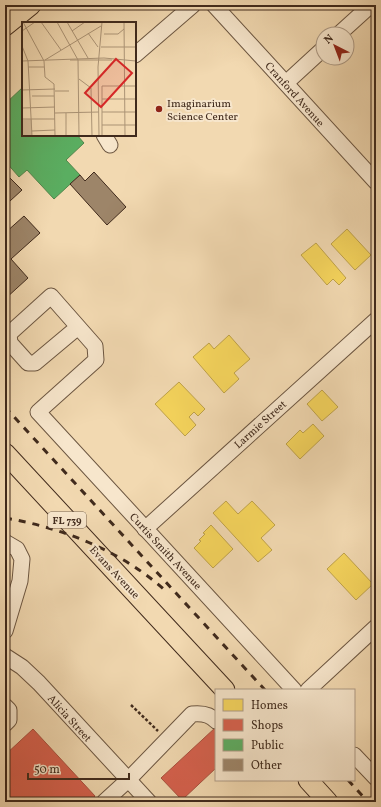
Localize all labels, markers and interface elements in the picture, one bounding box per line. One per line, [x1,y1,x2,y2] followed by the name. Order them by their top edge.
[22,22,136,136] inset map
[315,26,355,66] north arrow
[321,31,337,48] text: N
[261,59,327,131] street label: Cranford Avenue
[167,97,238,125] place label: Imaginarium Science Center
[154,104,164,114] marker: Imaginarium Science Center
[232,398,290,453] street label: Larmie Street
[125,510,204,594] street label: Curtis Smith Avenue
[48,512,86,528] road number: FL 739
[85,543,142,603] street label: Evans Avenue
[215,689,355,781] legend
[44,692,94,746] street label: Alicia Street
[251,698,288,714] text: Homes
[251,718,283,734] text: Shops
[251,738,284,754] text: Public
[28,755,129,781] scale bar
[251,758,282,774] text: Other
[34,762,60,778] text: 50 m

